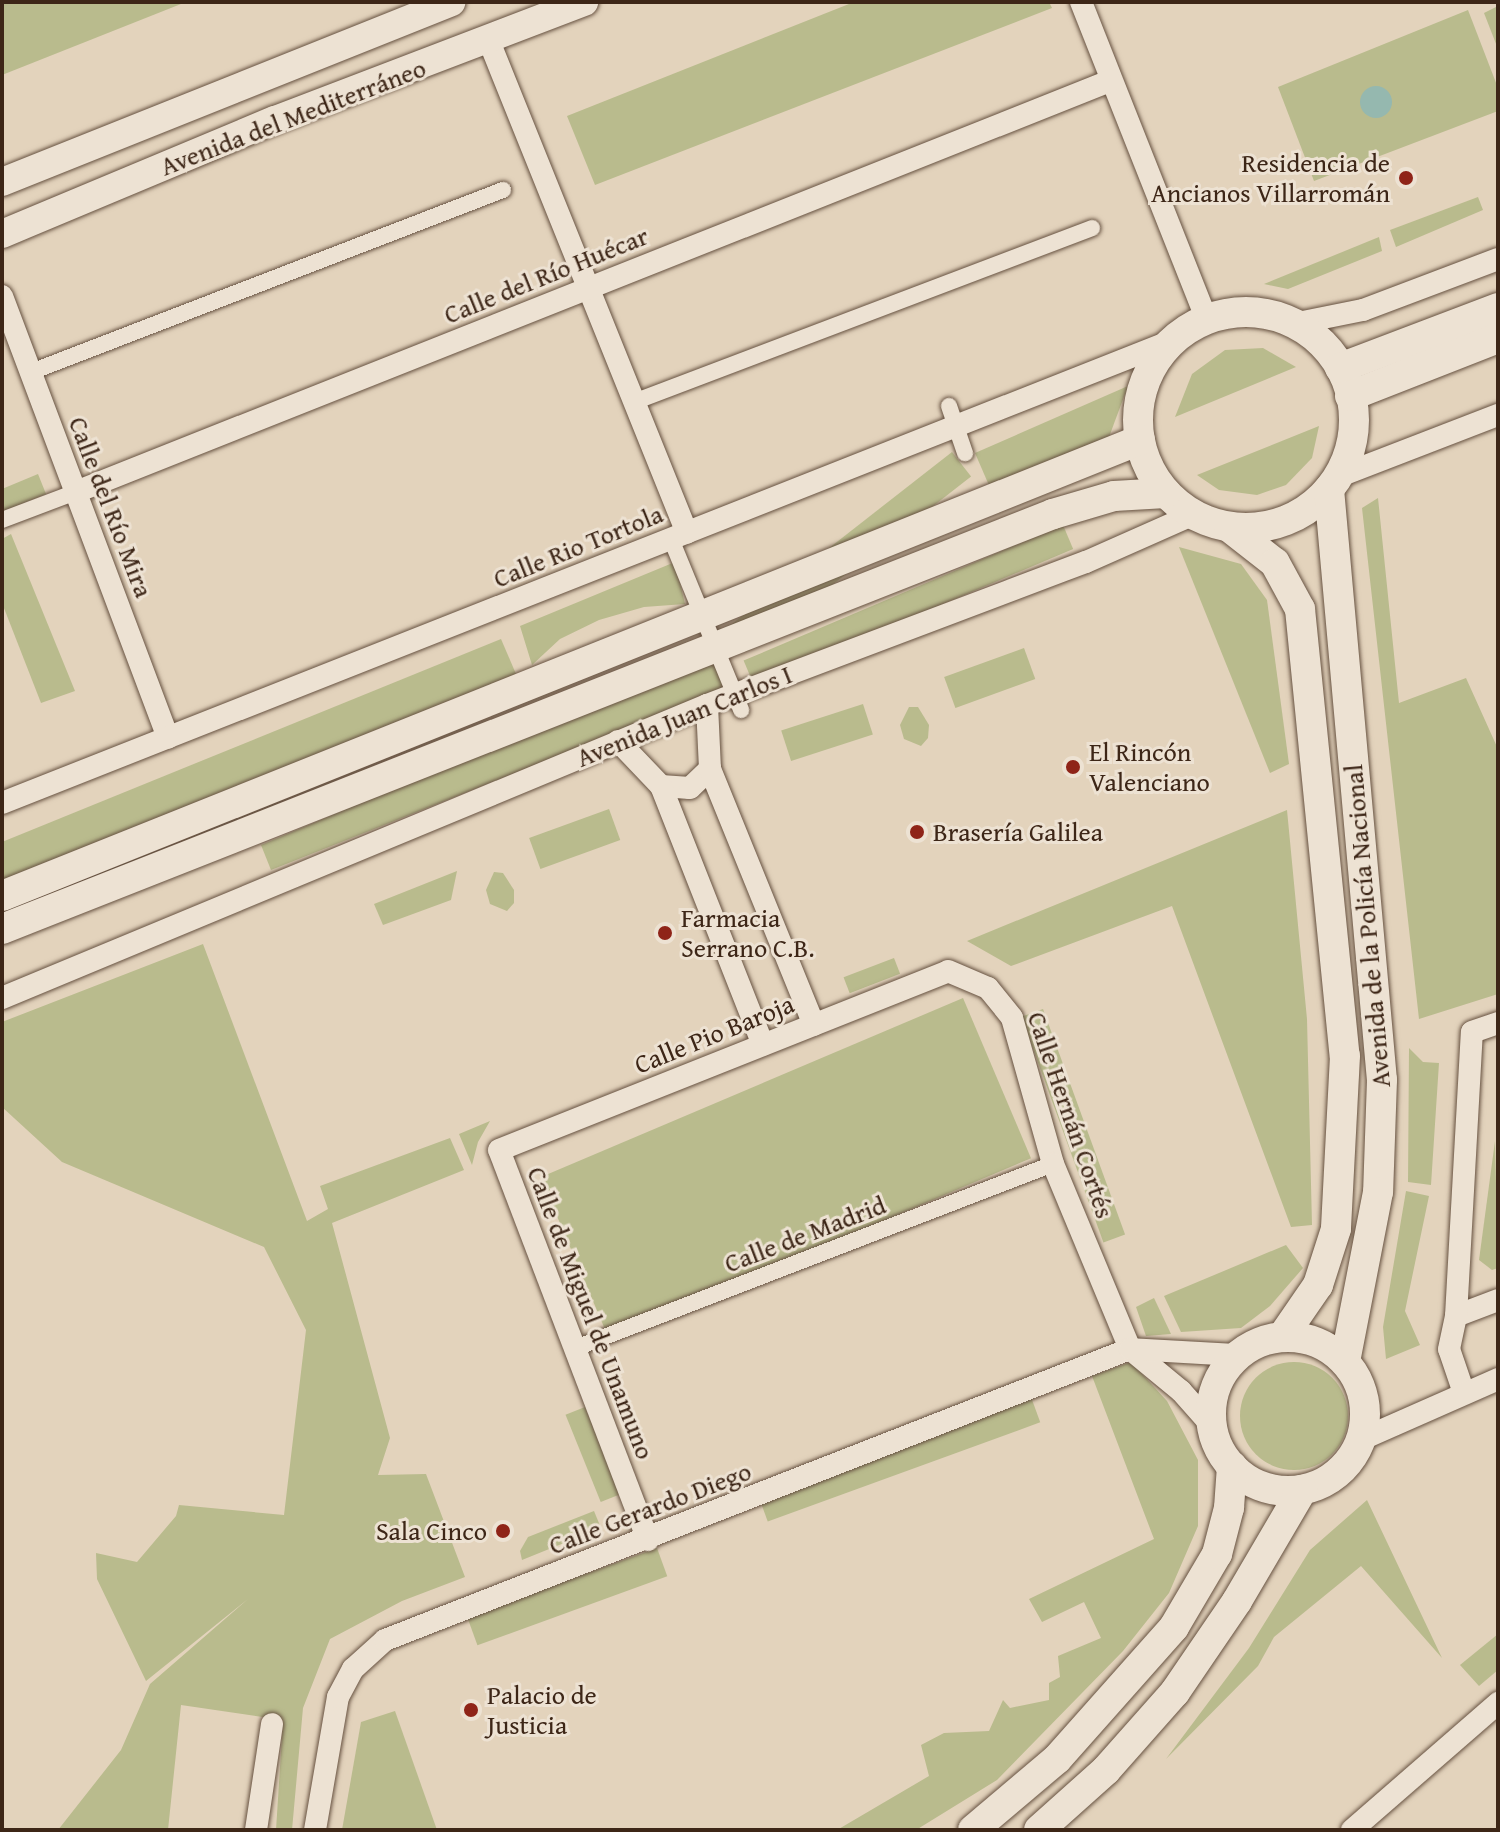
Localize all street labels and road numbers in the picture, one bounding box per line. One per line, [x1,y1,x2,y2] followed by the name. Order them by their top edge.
[156,52,430,182] street label: Avenida del Mediterráneo
[439,220,653,330] street label: Calle del Río Huécar
[62,412,160,602] street label: Calle del Río Mira
[489,498,667,594] street label: Calle Rio Tortola
[572,659,796,773] street label: Avenida Juan Carlos I
[1337,763,1397,1089] street label: Avenida de la Policía Nacional
[630,988,798,1080] street label: Calle Pio Baroja
[1021,1008,1121,1222] street label: Calle Hernán Cortés
[521,1162,661,1464] street label: Calle de Miguel de Unamuno
[720,1189,890,1279] street label: Calle de Madrid
[544,1455,756,1561] street label: Calle Gerardo Diego

